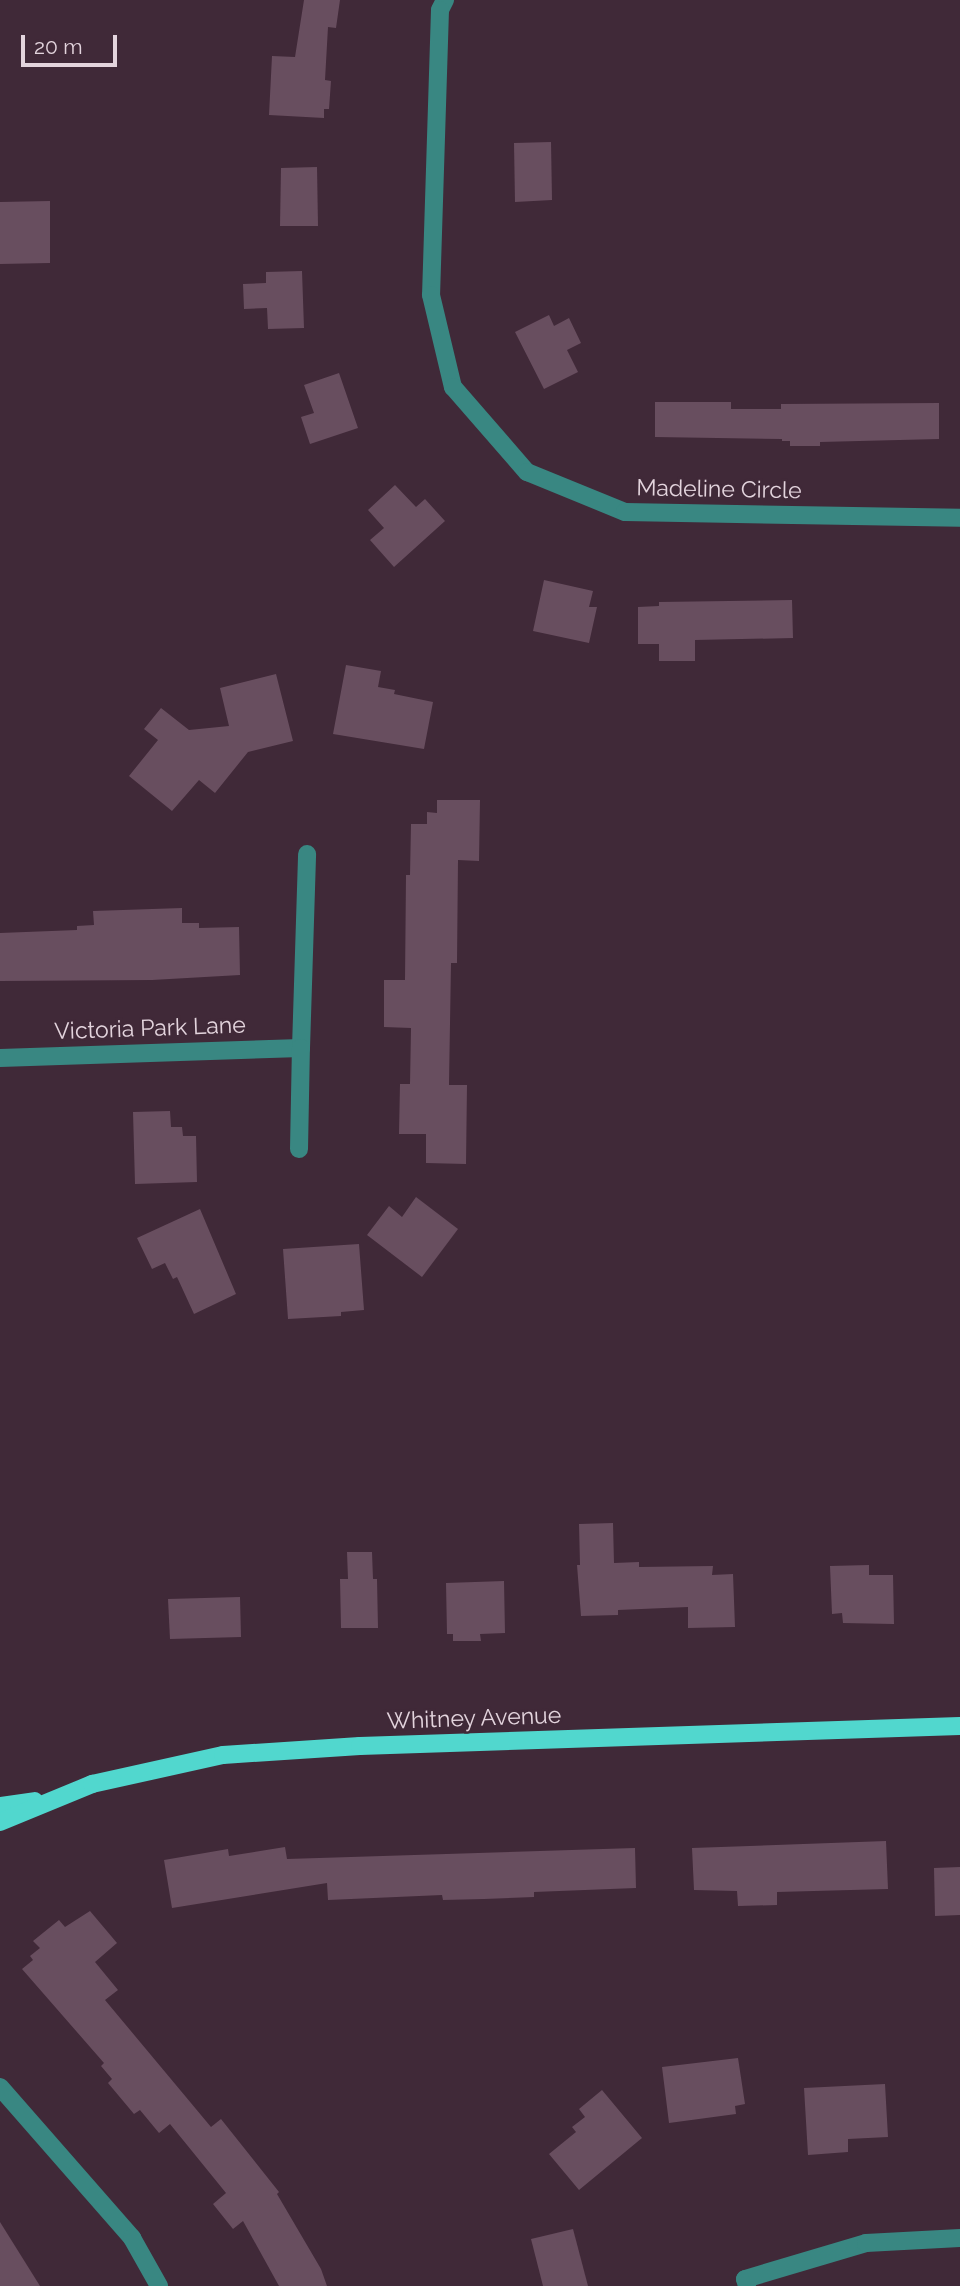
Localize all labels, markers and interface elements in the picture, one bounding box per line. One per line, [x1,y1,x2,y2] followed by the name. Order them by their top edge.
[24,21,121,65] scale bar
[34,34,82,59] text: 20 m
[636,474,802,504] street label: Madeline Circle
[54,1011,246,1045] street label: Victoria Park Lane
[386,1701,562,1735] street label: Whitney Avenue

